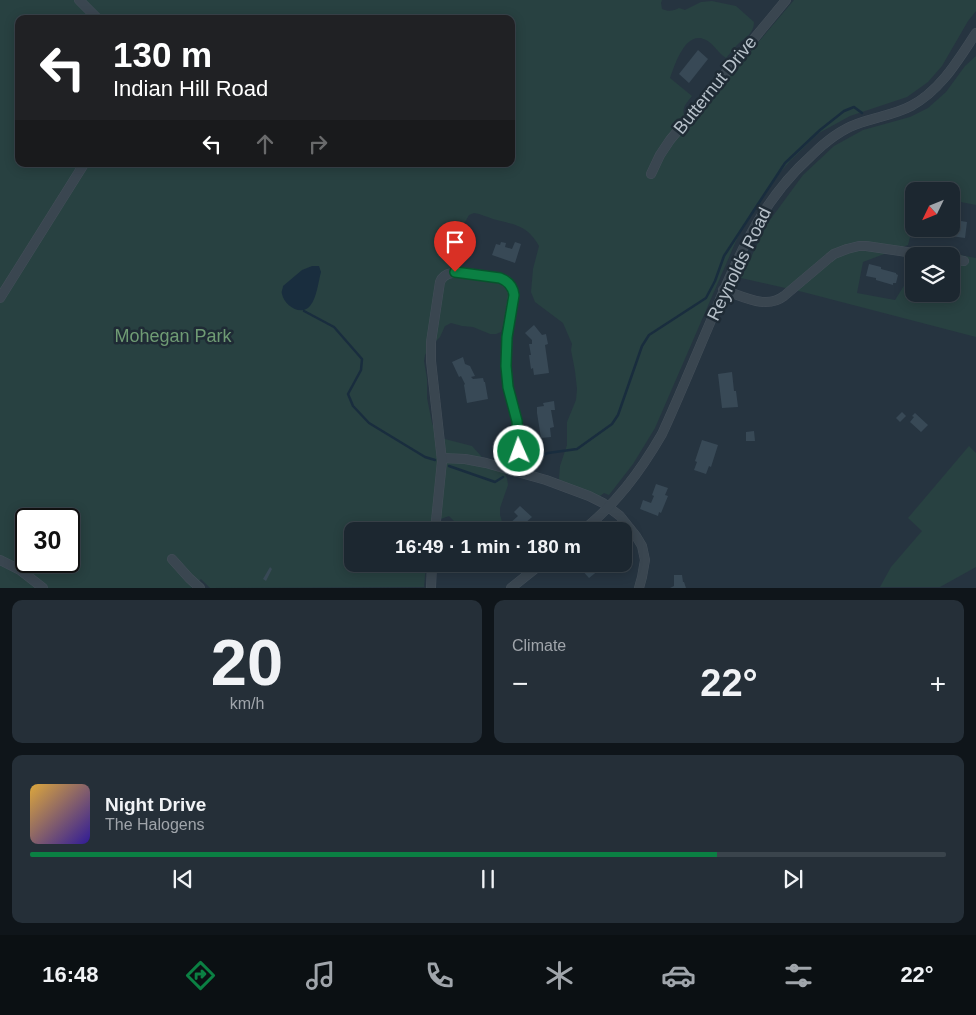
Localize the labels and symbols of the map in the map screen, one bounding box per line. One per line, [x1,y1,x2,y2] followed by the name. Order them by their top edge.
[669,32,761,138] street label: Butternut Drive
[905,182,960,238] north arrow
[703,204,775,324] street label: Reynolds Road
[434,221,476,272] pin
[114,326,233,346] park label: Mohegan Park
[492,424,544,476] position arrow
[15,508,80,573] speed limit sign: 30

